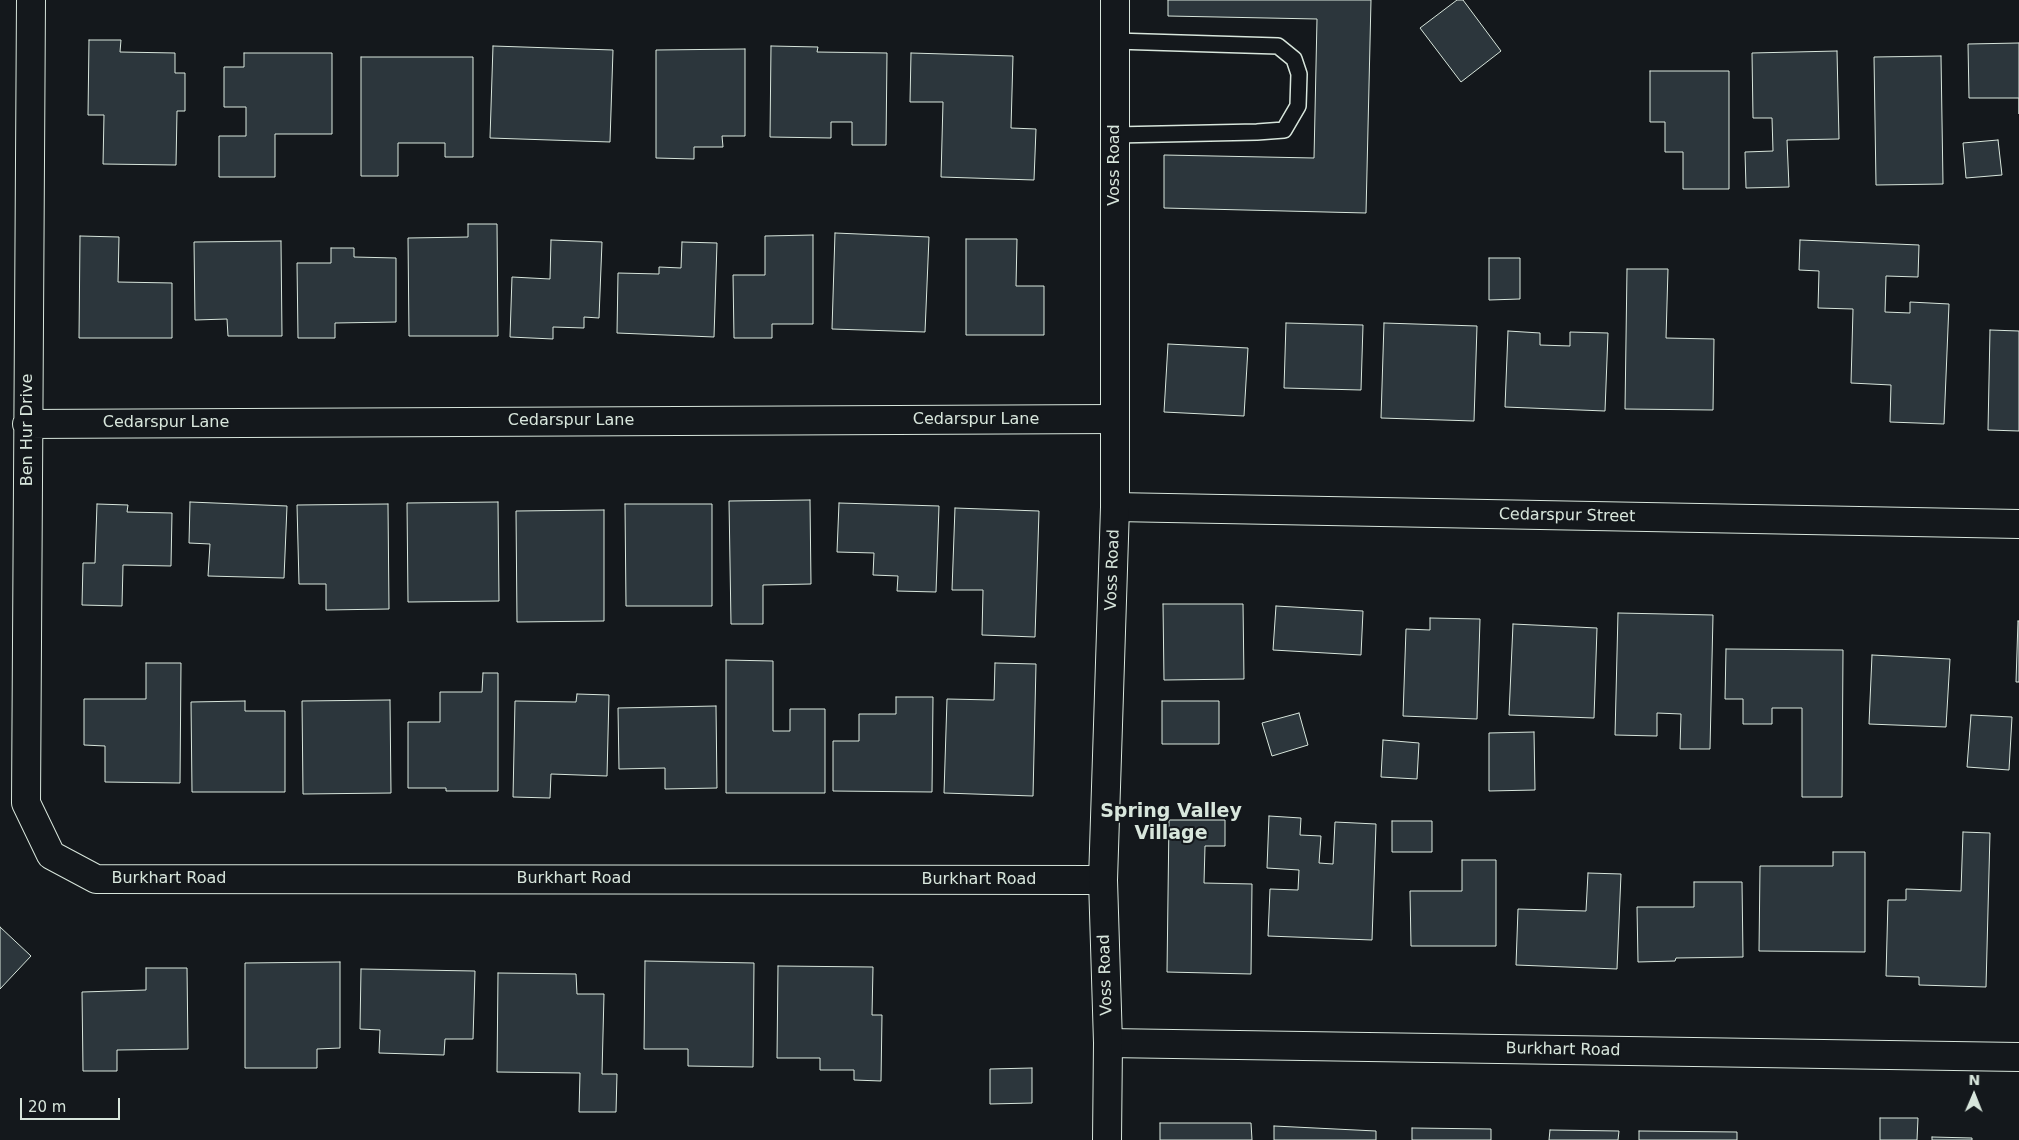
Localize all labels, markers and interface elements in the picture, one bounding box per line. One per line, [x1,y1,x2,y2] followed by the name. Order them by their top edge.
[1105,124,1125,206] street label: Voss Road
[18,374,38,486] street label: Ben Hur Drive
[913,410,1039,430] street label: Cedarspur Lane
[508,411,634,431] street label: Cedarspur Lane
[103,413,229,433] street label: Cedarspur Lane
[1499,505,1635,527] street label: Cedarspur Street
[1102,529,1124,611] street label: Voss Road
[1100,801,1242,845] district label: Spring Valley Village
[112,869,226,889] street label: Burkhart Road
[517,869,631,889] street label: Burkhart Road
[922,870,1036,890] street label: Burkhart Road
[1095,934,1117,1016] street label: Voss Road
[1505,1039,1621,1061] street label: Burkhart Road
[1949,1070,1999,1120] north arrow
[1968,1072,1980,1088] text: N
[22,1088,122,1120] scale bar
[28,1098,66,1116] text: 20 m

